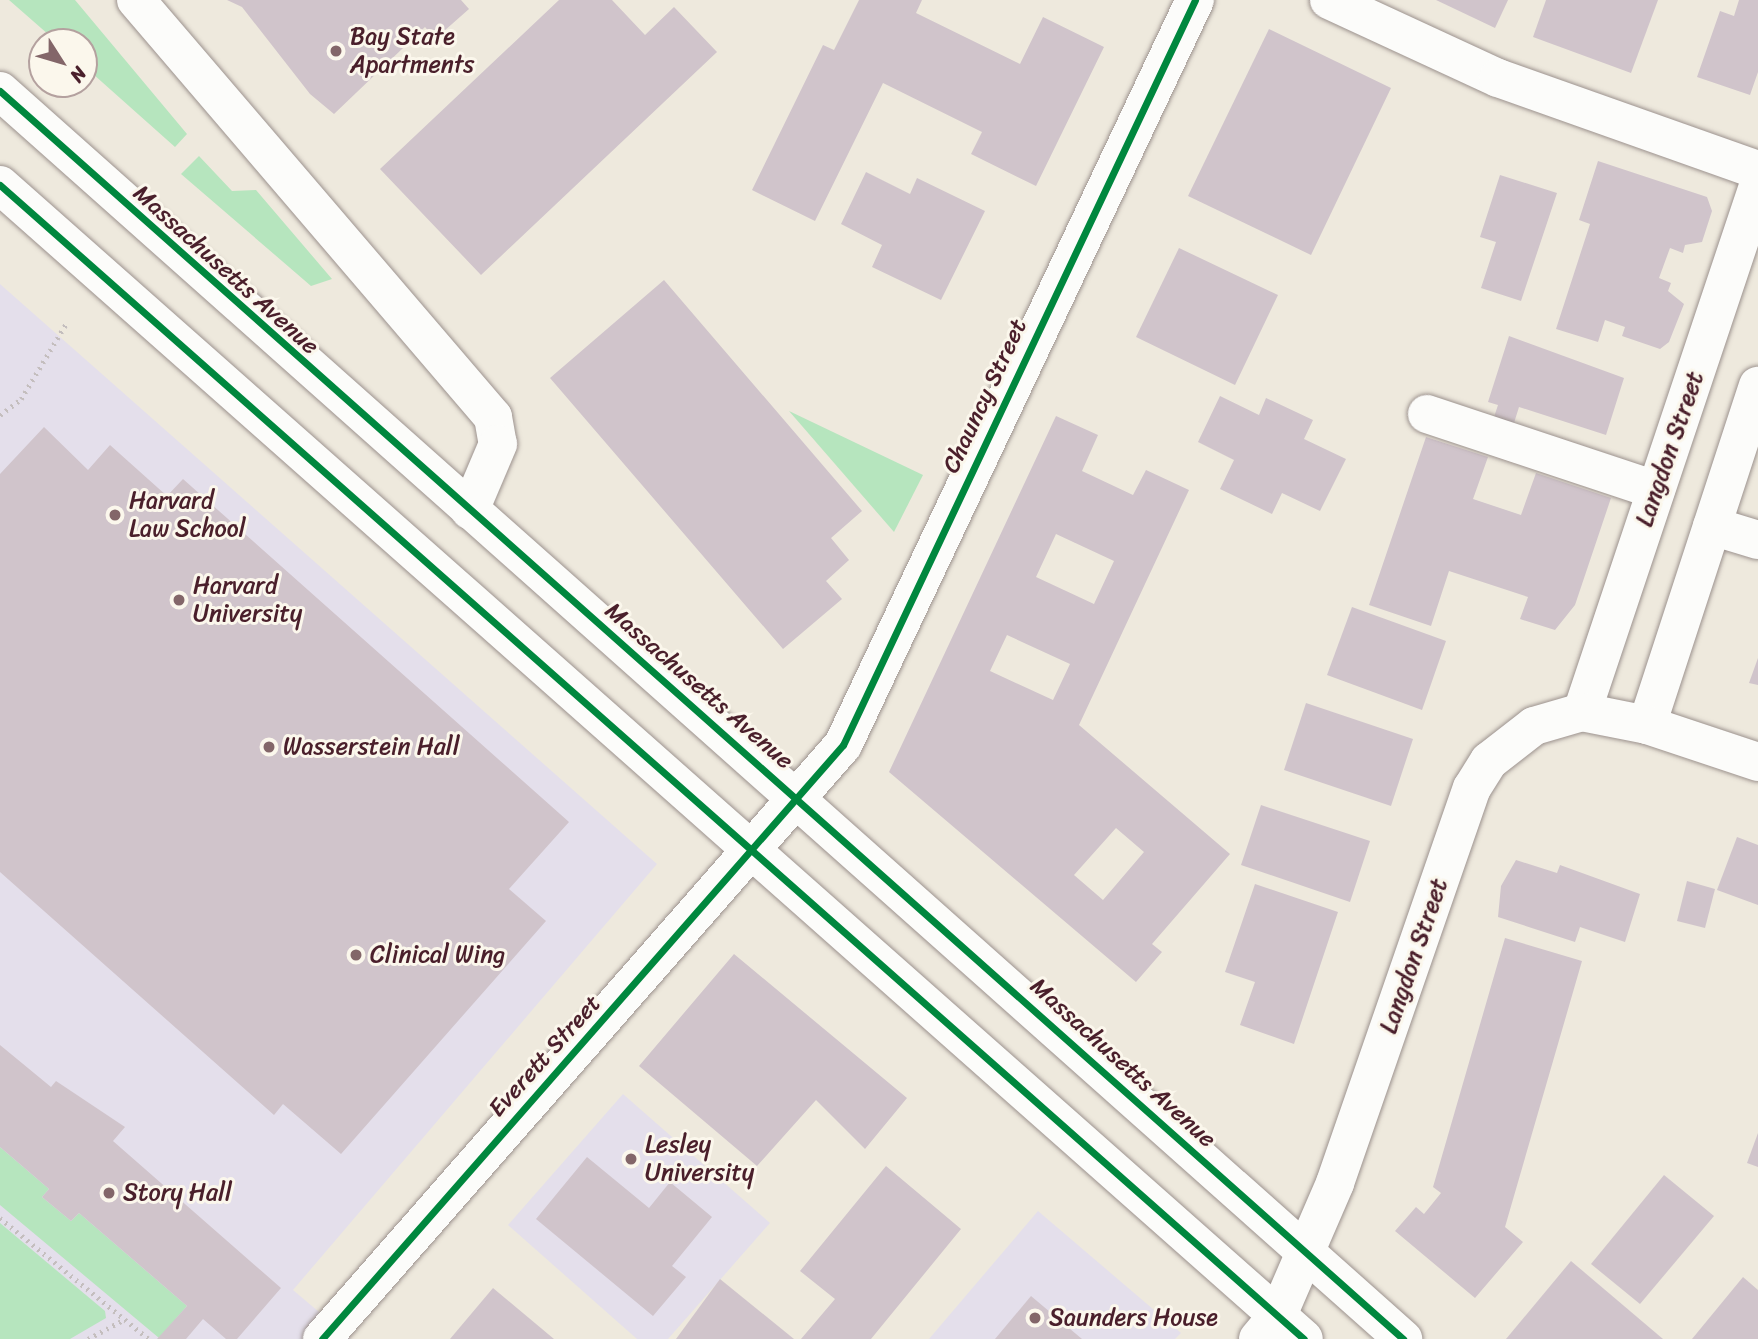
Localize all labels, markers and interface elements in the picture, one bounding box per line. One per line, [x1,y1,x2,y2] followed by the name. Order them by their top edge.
[350,23,474,79] place label: Bay State Apartments
[28,28,98,98] north arrow
[328,43,344,59] marker: Bay State Apartments
[61,60,96,90] text: N
[128,179,324,361] street label: Massachusetts Avenue
[937,315,1033,477] street label: Chauncy Street
[1630,368,1710,530] street label: Langdon Street
[129,487,246,543] place label: Harvard Law School
[107,507,123,523] marker: Harvard Law School
[193,572,302,628] place label: Harvard University
[171,592,187,608] marker: Harvard University
[599,597,799,775] street label: Massachusetts Avenue
[283,733,460,761] place label: Wasserstein Hall
[261,739,277,755] marker: Wasserstein Hall
[1374,875,1454,1037] street label: Langdon Street
[370,941,505,969] place label: Clinical Wing
[348,947,364,963] marker: Clinical Wing
[1025,972,1221,1154] street label: Massachusetts Avenue
[483,989,607,1123] street label: Everett Street
[645,1131,754,1187] place label: Lesley University
[623,1151,639,1167] marker: Lesley University
[123,1179,232,1207] place label: Story Hall
[101,1185,117,1201] marker: Story Hall
[1049,1304,1218,1332] place label: Saunders House
[1027,1310,1043,1326] marker: Saunders House

